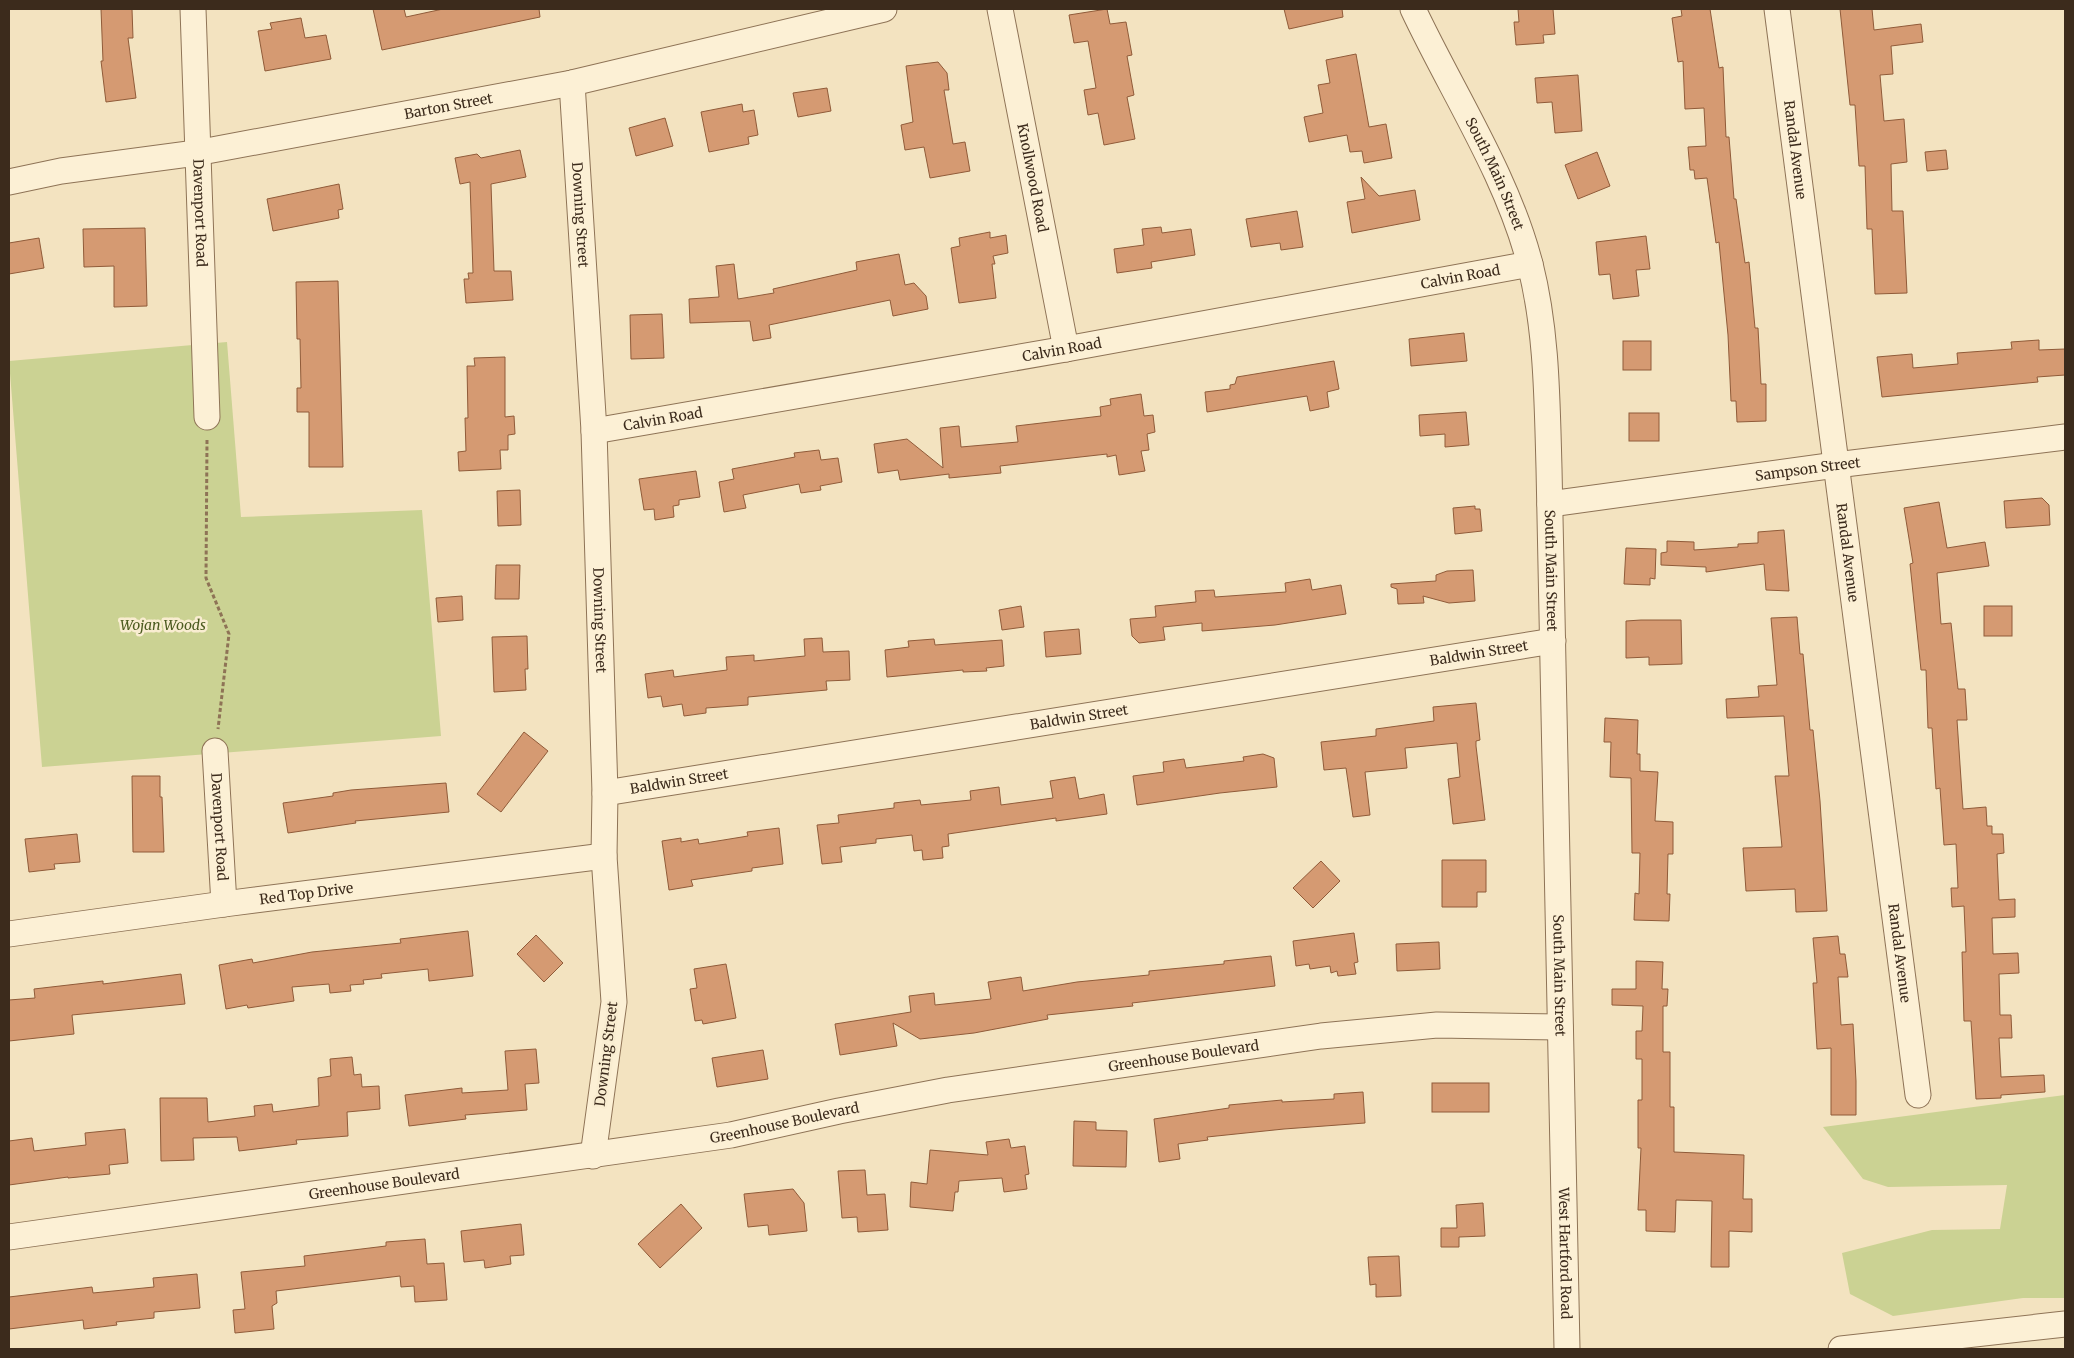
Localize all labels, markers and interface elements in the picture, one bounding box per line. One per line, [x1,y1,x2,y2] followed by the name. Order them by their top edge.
[403,89,495,123] street label: Barton Street
[1780,99,1811,200] street label: Randal Avenue
[1461,114,1528,233] street label: South Main Street
[1013,122,1052,234] street label: Knollwood Road
[189,158,211,268] street label: Davenport Road
[568,161,593,269] street label: Downing Street
[1419,261,1502,293] street label: Calvin Road
[1021,334,1104,365] street label: Calvin Road
[622,403,705,435] street label: Calvin Road
[1754,453,1862,485] street label: Sampson Street
[1832,502,1863,603] street label: Randal Avenue
[1541,509,1561,632] street label: South Main Street
[589,567,610,674] street label: Downing Street
[120,616,206,634] park label: Wojan Woods
[1428,636,1530,670] street label: Baldwin Street
[1028,700,1130,734] street label: Baldwin Street
[629,764,730,798] street label: Baldwin Street
[207,772,232,882] street label: Davenport Road
[258,879,354,908] street label: Red Top Drive
[1884,903,1915,1004] street label: Randal Avenue
[1549,914,1570,1037] street label: South Main Street
[591,1000,621,1108] street label: Downing Street
[1107,1036,1261,1076] street label: Greenhouse Boulevard
[709,1098,861,1147] street label: Greenhouse Boulevard
[308,1164,461,1204] street label: Greenhouse Boulevard
[1555,1186,1575,1320] street label: West Hartford Road

